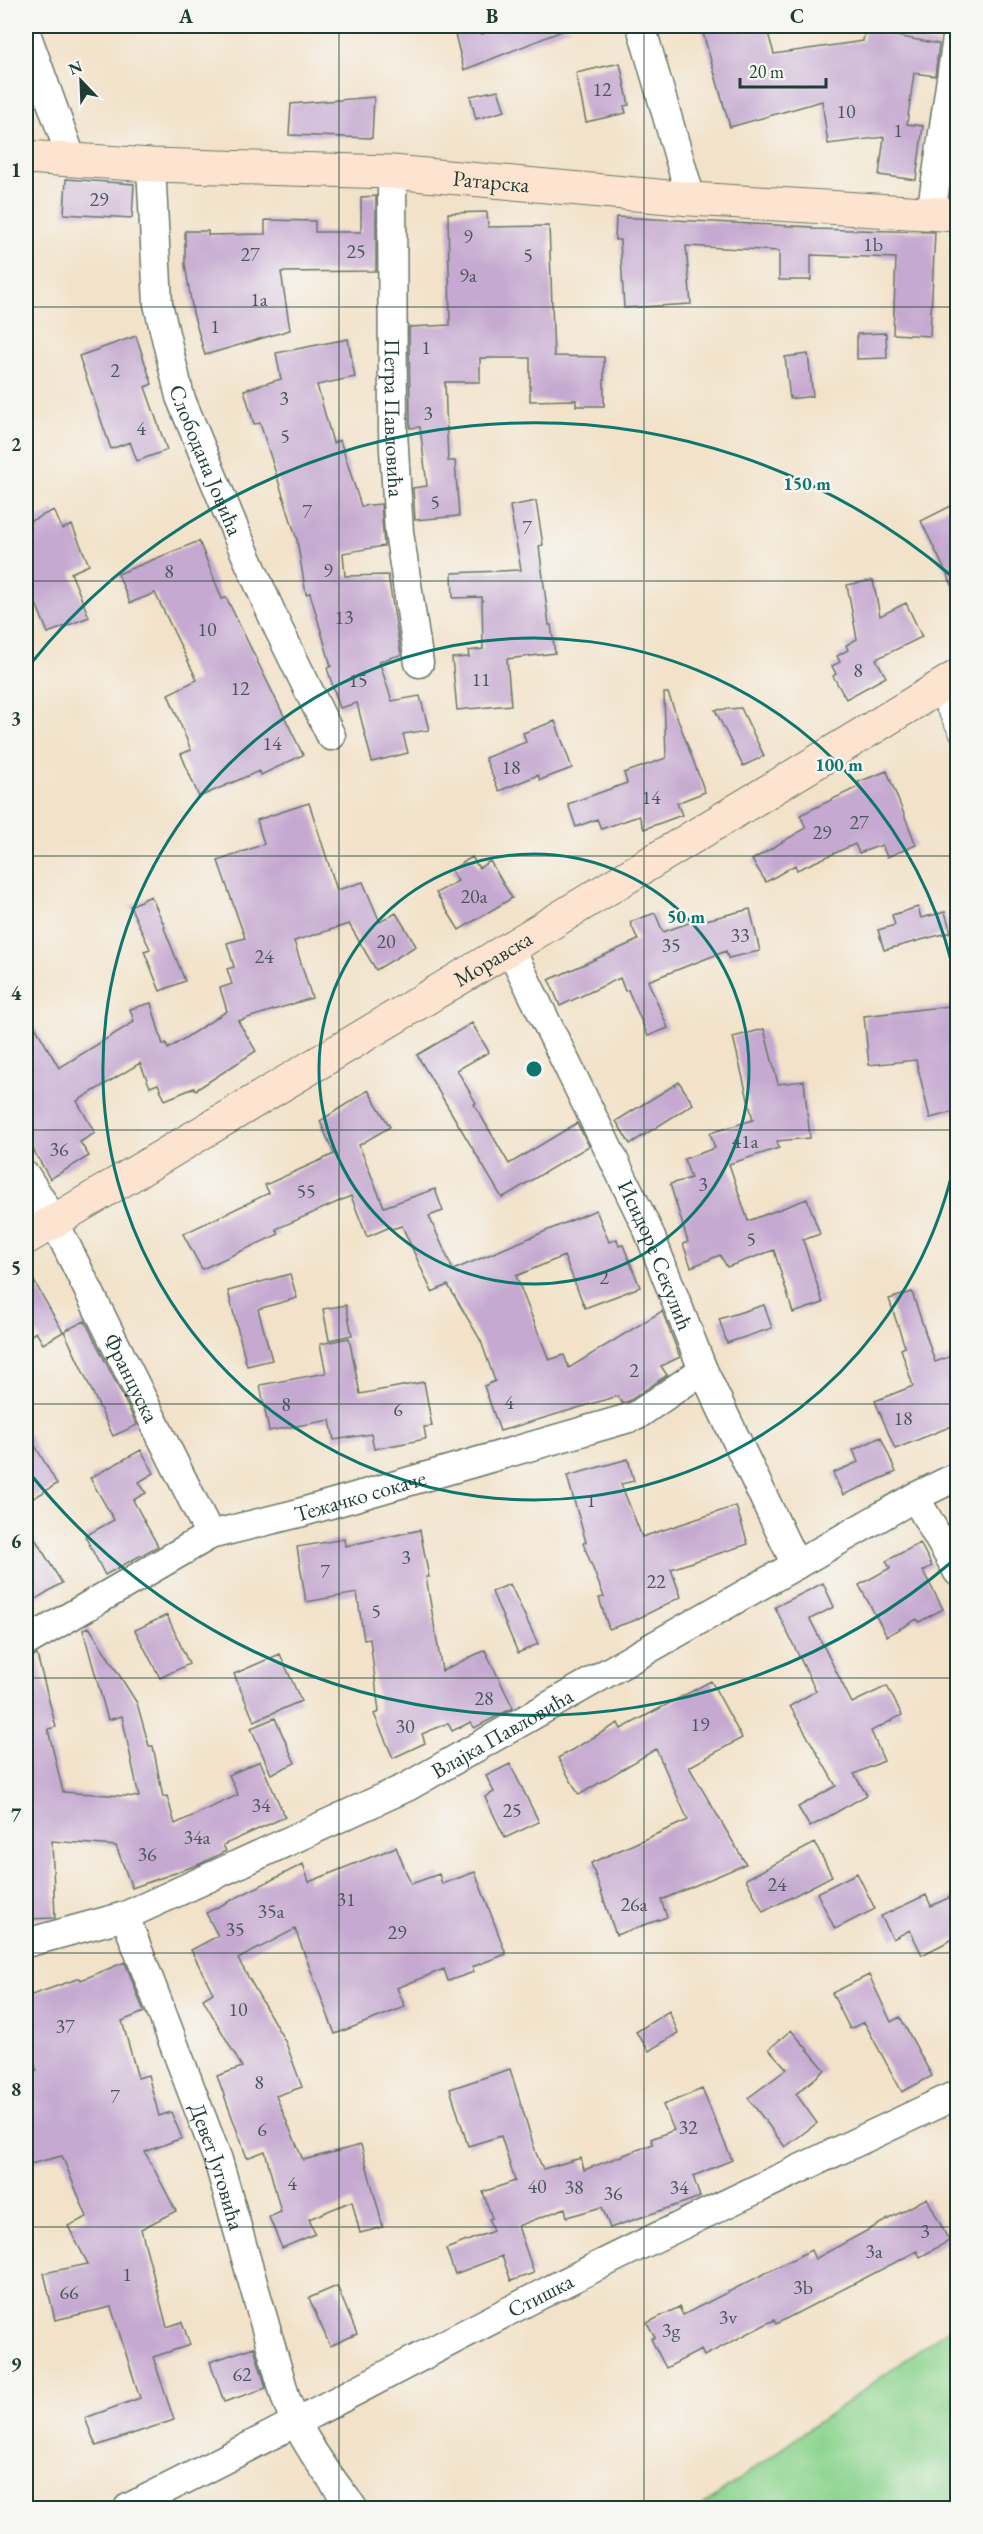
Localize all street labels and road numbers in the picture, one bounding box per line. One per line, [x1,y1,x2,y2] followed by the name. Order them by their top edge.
[452,163,531,199] street label: Ратарска
[378,339,411,498] street label: Петра Павловића
[163,382,250,540] street label: Слободана Јовића
[448,923,538,993] street label: Моравска
[611,1175,700,1334] street label: Исидоре Секулић
[98,1328,166,1427] street label: Француска
[291,1463,430,1528] street label: Тежачко сокаче
[426,1681,578,1785] street label: Влајка Павловића
[183,2098,252,2234] street label: Девет Југовића
[502,2266,578,2324] street label: Стишка

